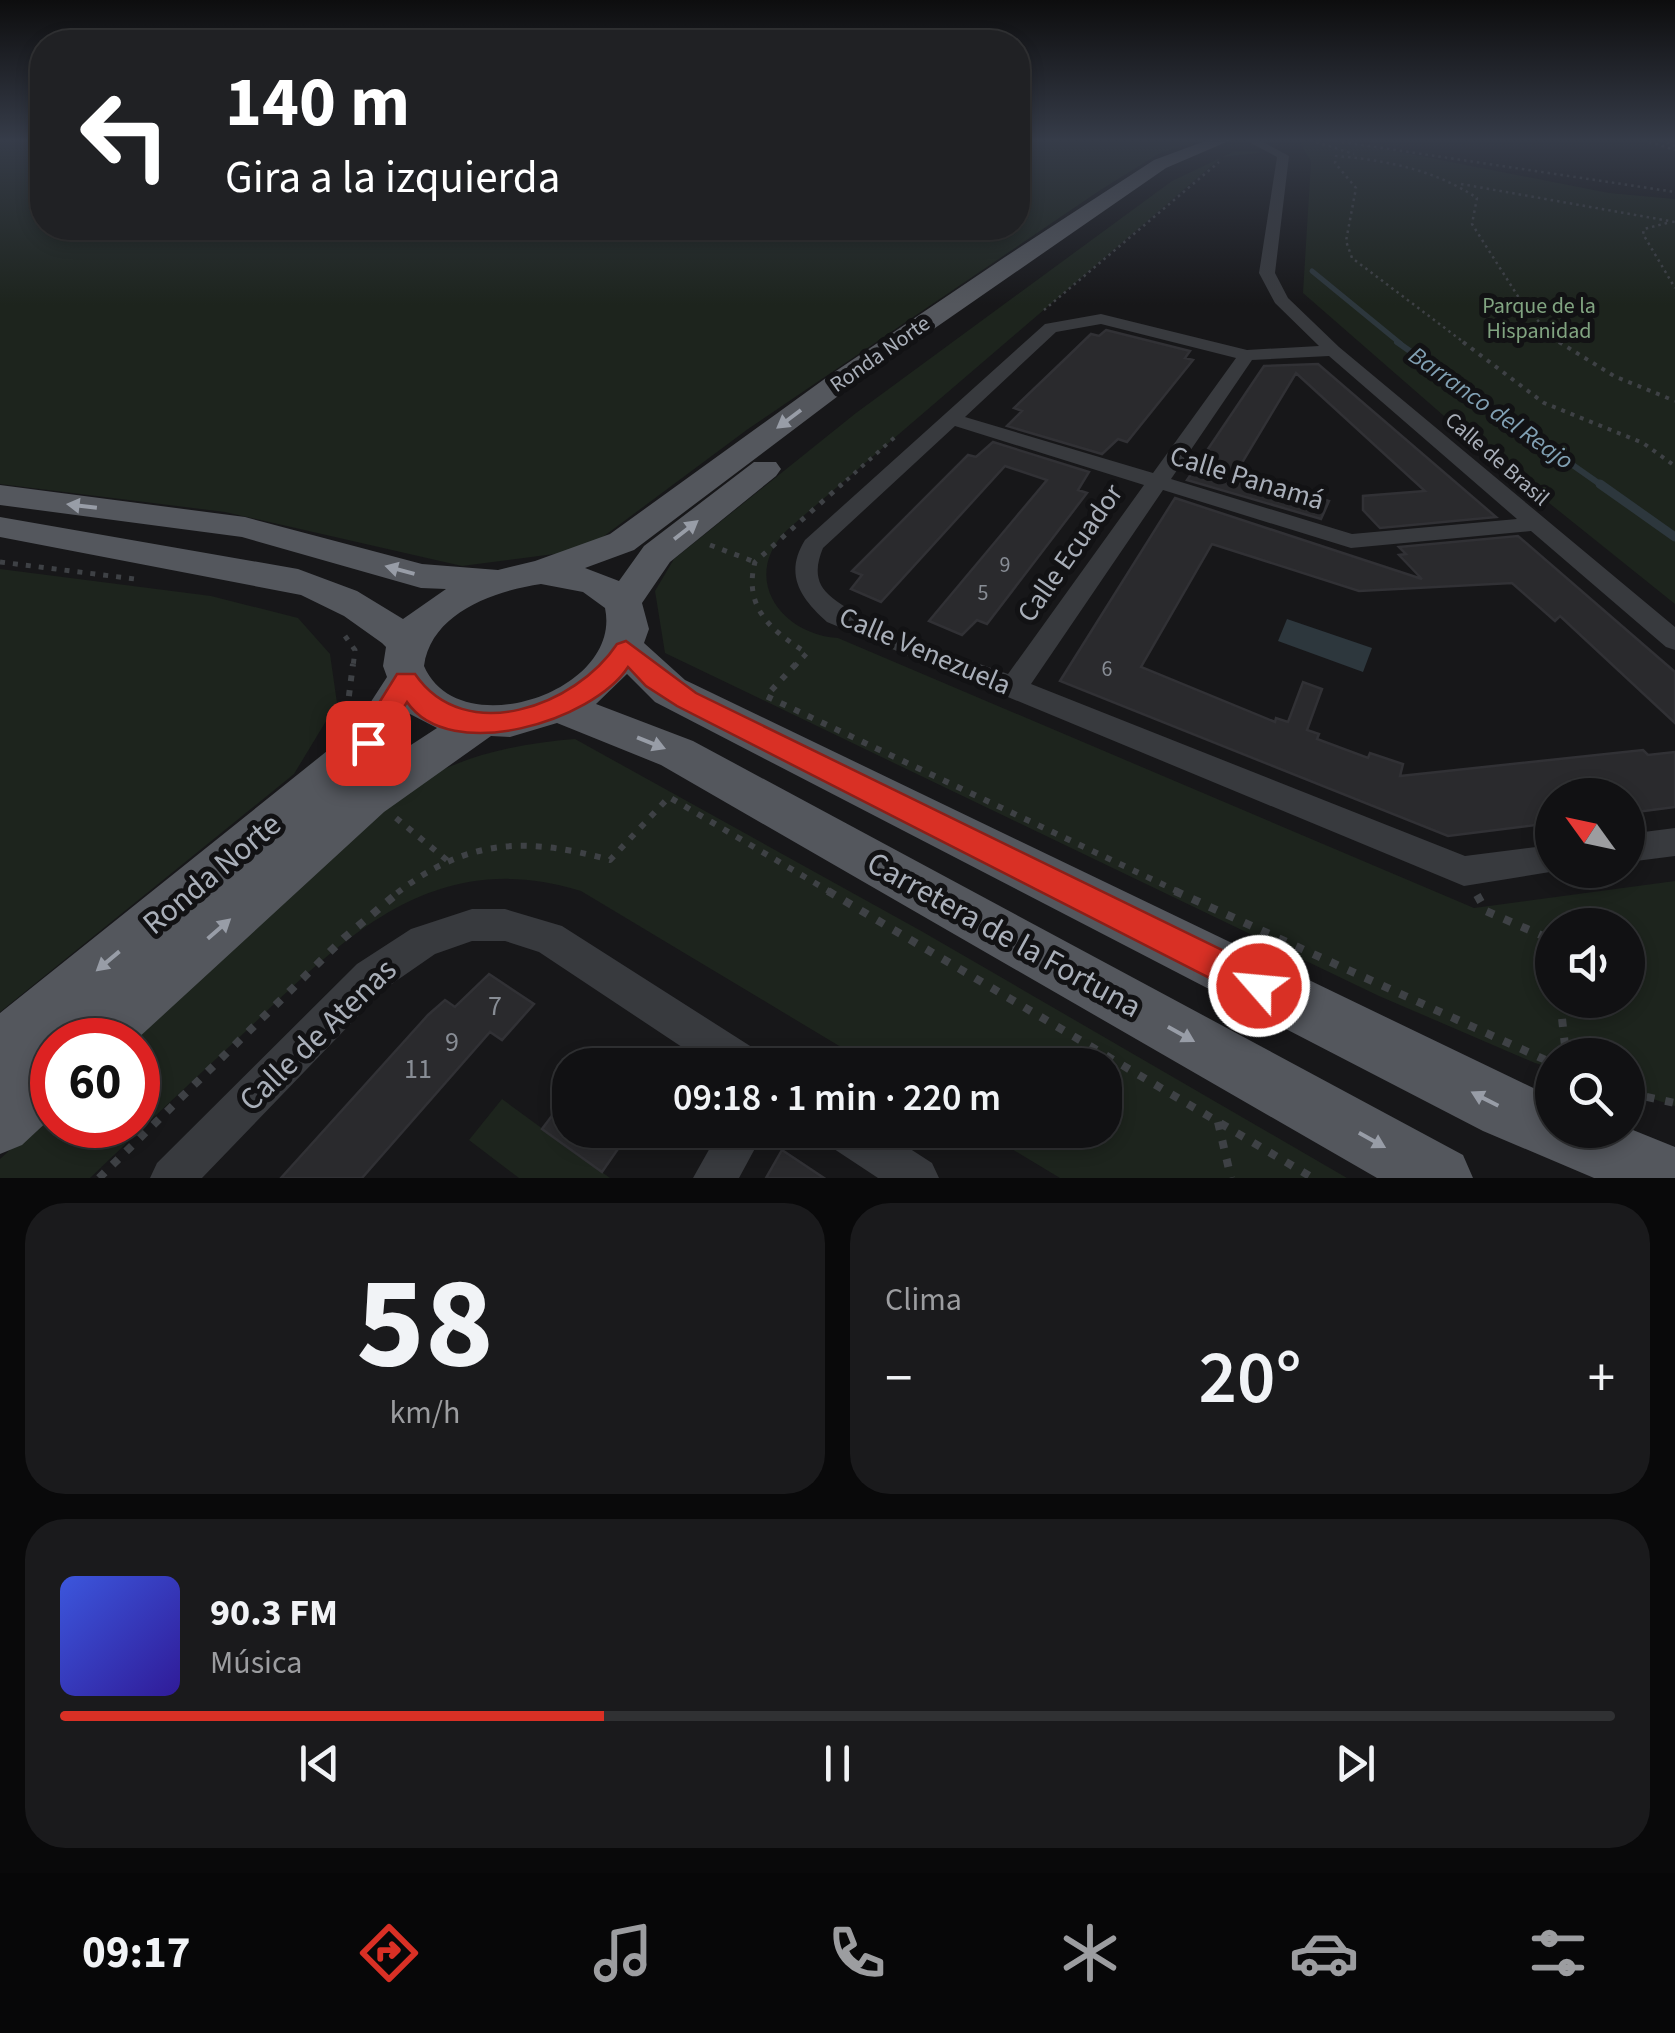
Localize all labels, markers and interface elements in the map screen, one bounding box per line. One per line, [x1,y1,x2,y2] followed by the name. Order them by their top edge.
[225,53,410,153] text: 140 m
[60,70,190,200] icon: left
[225,146,560,210] text: Gira a la izquierda
[1482,290,1596,347] park label: Parque de la Hispanidad
[823,308,937,400] street label: Ronda Norte
[1401,338,1581,478] water label: Barranco del Reajo
[1438,405,1556,513] street label: Calle de Brasil
[776,409,802,429] one-way arrow
[1165,436,1329,520] street label: Calle Panamá
[1007,475,1133,630] street label: Calle Ecuador
[66,498,98,514] one-way arrow
[672,520,698,541] one-way arrow
[1000,549,1010,581] house number: 9
[384,562,415,577] one-way arrow
[978,577,988,609] house number: 5
[833,597,1017,705] street label: Calle Venezuela
[1102,653,1113,685] house number: 6
[326,701,411,786] pin
[341,716,396,771] icon: arrive
[636,736,666,751] one-way arrow
[1535,778,1645,888] north arrow
[1535,778,1645,1148] map controls
[133,802,291,946] street label: Ronda Norte
[858,840,1150,1030] street label: Carretera de la Fortuna
[1535,908,1645,1018] button: sound
[207,918,231,941] one-way arrow
[1207,934,1311,1038] position arrow
[229,948,407,1122] street label: Calle de Atenas
[95,950,120,971] one-way arrow
[488,986,502,1026] house number: 7
[30,1018,160,1148] speed limit sign: 60
[445,1022,459,1062] house number: 9
[1167,1025,1195,1043] one-way arrow
[1535,1038,1645,1148] button: search
[404,1049,432,1089] house number: 11
[673,1071,1001,1125] text: 09:18 · 1 min · 220 m
[1470,1091,1499,1108] one-way arrow
[1358,1132,1387,1149] one-way arrow
[356,1232,494,1417] text: 58
[885,1277,962,1323] text: Clima
[1198,1325,1302,1432] text: 20°
[885,1340,912,1418] text: −
[1588,1340,1615,1418] text: +
[390,1390,460,1436] text: km/h
[210,1586,338,1640] text: 90.3 FM
[210,1640,302,1686] text: Música
[292,1736,347,1791] icon: previous
[810,1736,865,1791] icon: pause
[1328,1736,1383,1791] icon: next
[354,1918,424,1988] icon: directions
[588,1918,658,1988] icon: music
[822,1918,892,1988] icon: phone
[1055,1918,1125,1988] icon: climate
[1289,1918,1359,1988] icon: car
[1523,1918,1593,1988] icon: filters
[82,1921,190,1985] text: 09:17

